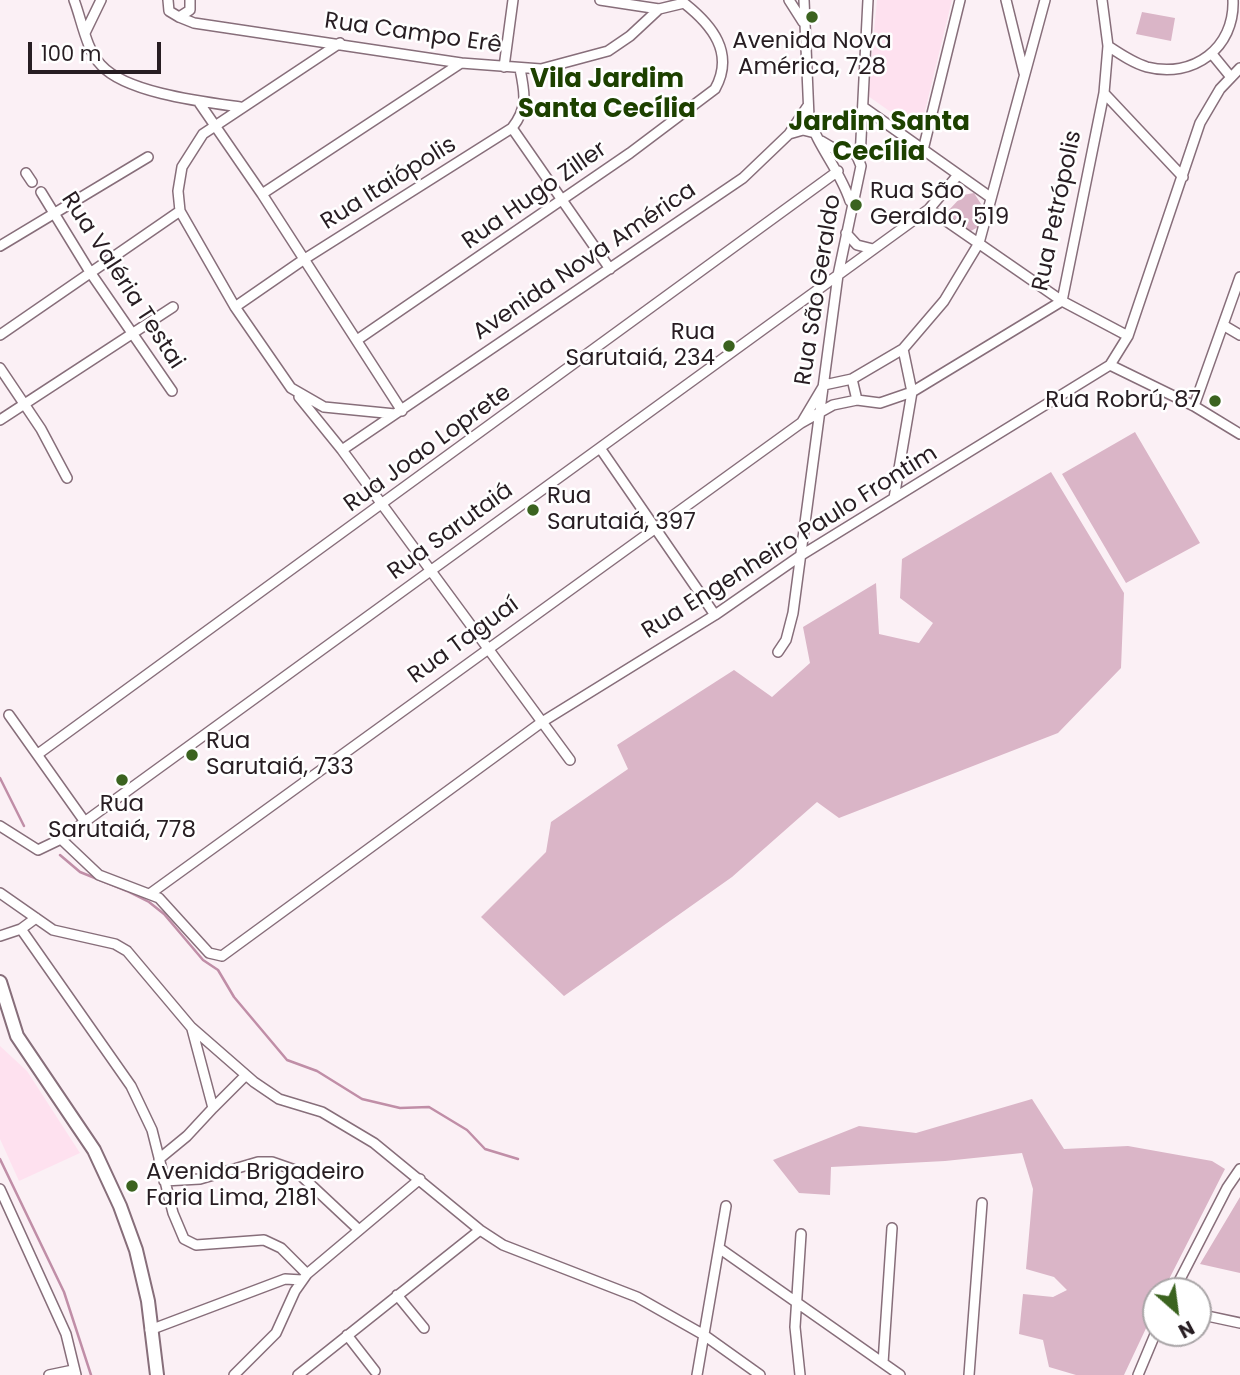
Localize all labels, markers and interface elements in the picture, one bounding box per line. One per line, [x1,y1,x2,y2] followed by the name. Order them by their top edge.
[323,8,503,60] street label: Rua Campo Erê
[804,9,820,25] marker: Avenida Nova América, 728
[32,28,164,72] scale bar
[732,28,892,82] place label: Avenida Nova América, 728
[41,39,101,68] text: 100 m
[518,64,696,126] district label: Vila Jardim Santa Cecília
[788,107,970,168] district label: Jardim Santa Cecília
[1028,128,1088,294] street label: Rua Petrópolis
[316,132,462,236] street label: Rua Itaiópolis
[458,136,612,256] street label: Rua Hugo Ziller
[468,177,702,347] street label: Avenida Nova América
[870,178,1009,232] place label: Rua São Geraldo, 519
[54,187,190,375] street label: Rua Valéria Testai
[790,193,848,387] street label: Rua São Geraldo
[848,197,864,213] marker: Rua São Geraldo, 519
[566,319,715,373] place label: Rua Sarutaiá, 234
[721,338,737,354] marker: Rua Sarutaiá, 234
[339,379,517,519] street label: Rua Joao Loprete
[1045,387,1201,415] place label: Rua Robrú, 87
[1207,393,1223,409] marker: Rua Robrú, 87
[637,440,943,646] street label: Rua Engenheiro Paulo Frontim
[383,477,519,587] street label: Rua Sarutaiá
[547,483,696,537] place label: Rua Sarutaiá, 397
[525,502,541,518] marker: Rua Sarutaiá, 397
[403,592,525,690] street label: Rua Taguaí
[206,728,354,782] place label: Rua Sarutaiá, 733
[184,747,200,763] marker: Rua Sarutaiá, 733
[114,772,130,788] marker: Rua Sarutaiá, 778
[48,791,196,845] place label: Rua Sarutaiá, 778
[146,1159,364,1213] place label: Avenida Brigadeiro Faria Lima, 2181
[124,1178,140,1194] marker: Avenida Brigadeiro Faria Lima, 2181
[1142,1277,1212,1347] north arrow
[1174,1314,1199,1344] text: N

